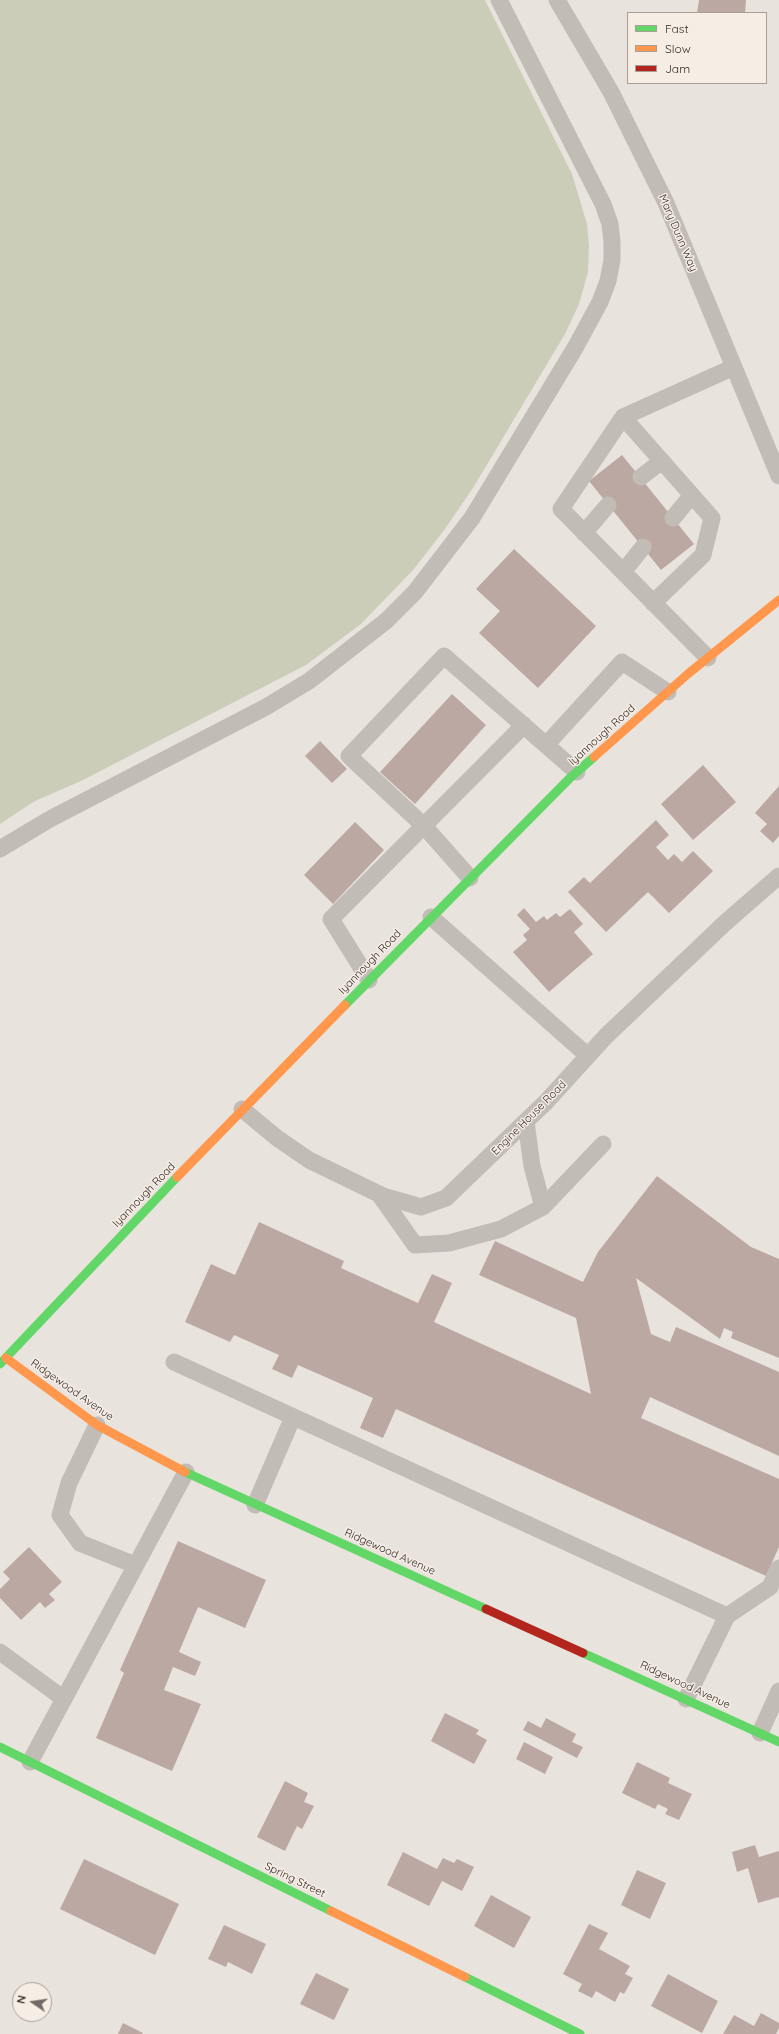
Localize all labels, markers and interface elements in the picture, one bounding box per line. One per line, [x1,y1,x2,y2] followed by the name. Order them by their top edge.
[627,12,767,84] legend
[665,21,689,36] text: Fast
[665,41,691,56] text: Slow
[665,61,690,76] text: Jam
[656,192,700,274] street label: Mary Dunn Way
[566,702,638,768] street label: Iyannough Road
[336,927,404,997] street label: Iyannough Road
[489,1078,569,1158] street label: Engine House Road
[110,1160,178,1230] street label: Iyannough Road
[28,1356,116,1424] street label: Ridgewood Avenue
[343,1526,437,1578] street label: Ridgewood Avenue
[638,1658,732,1712] street label: Ridgewood Avenue
[263,1860,327,1900] street label: Spring Street
[12,1982,52,2022] north arrow
[14,1994,29,2005] text: N

